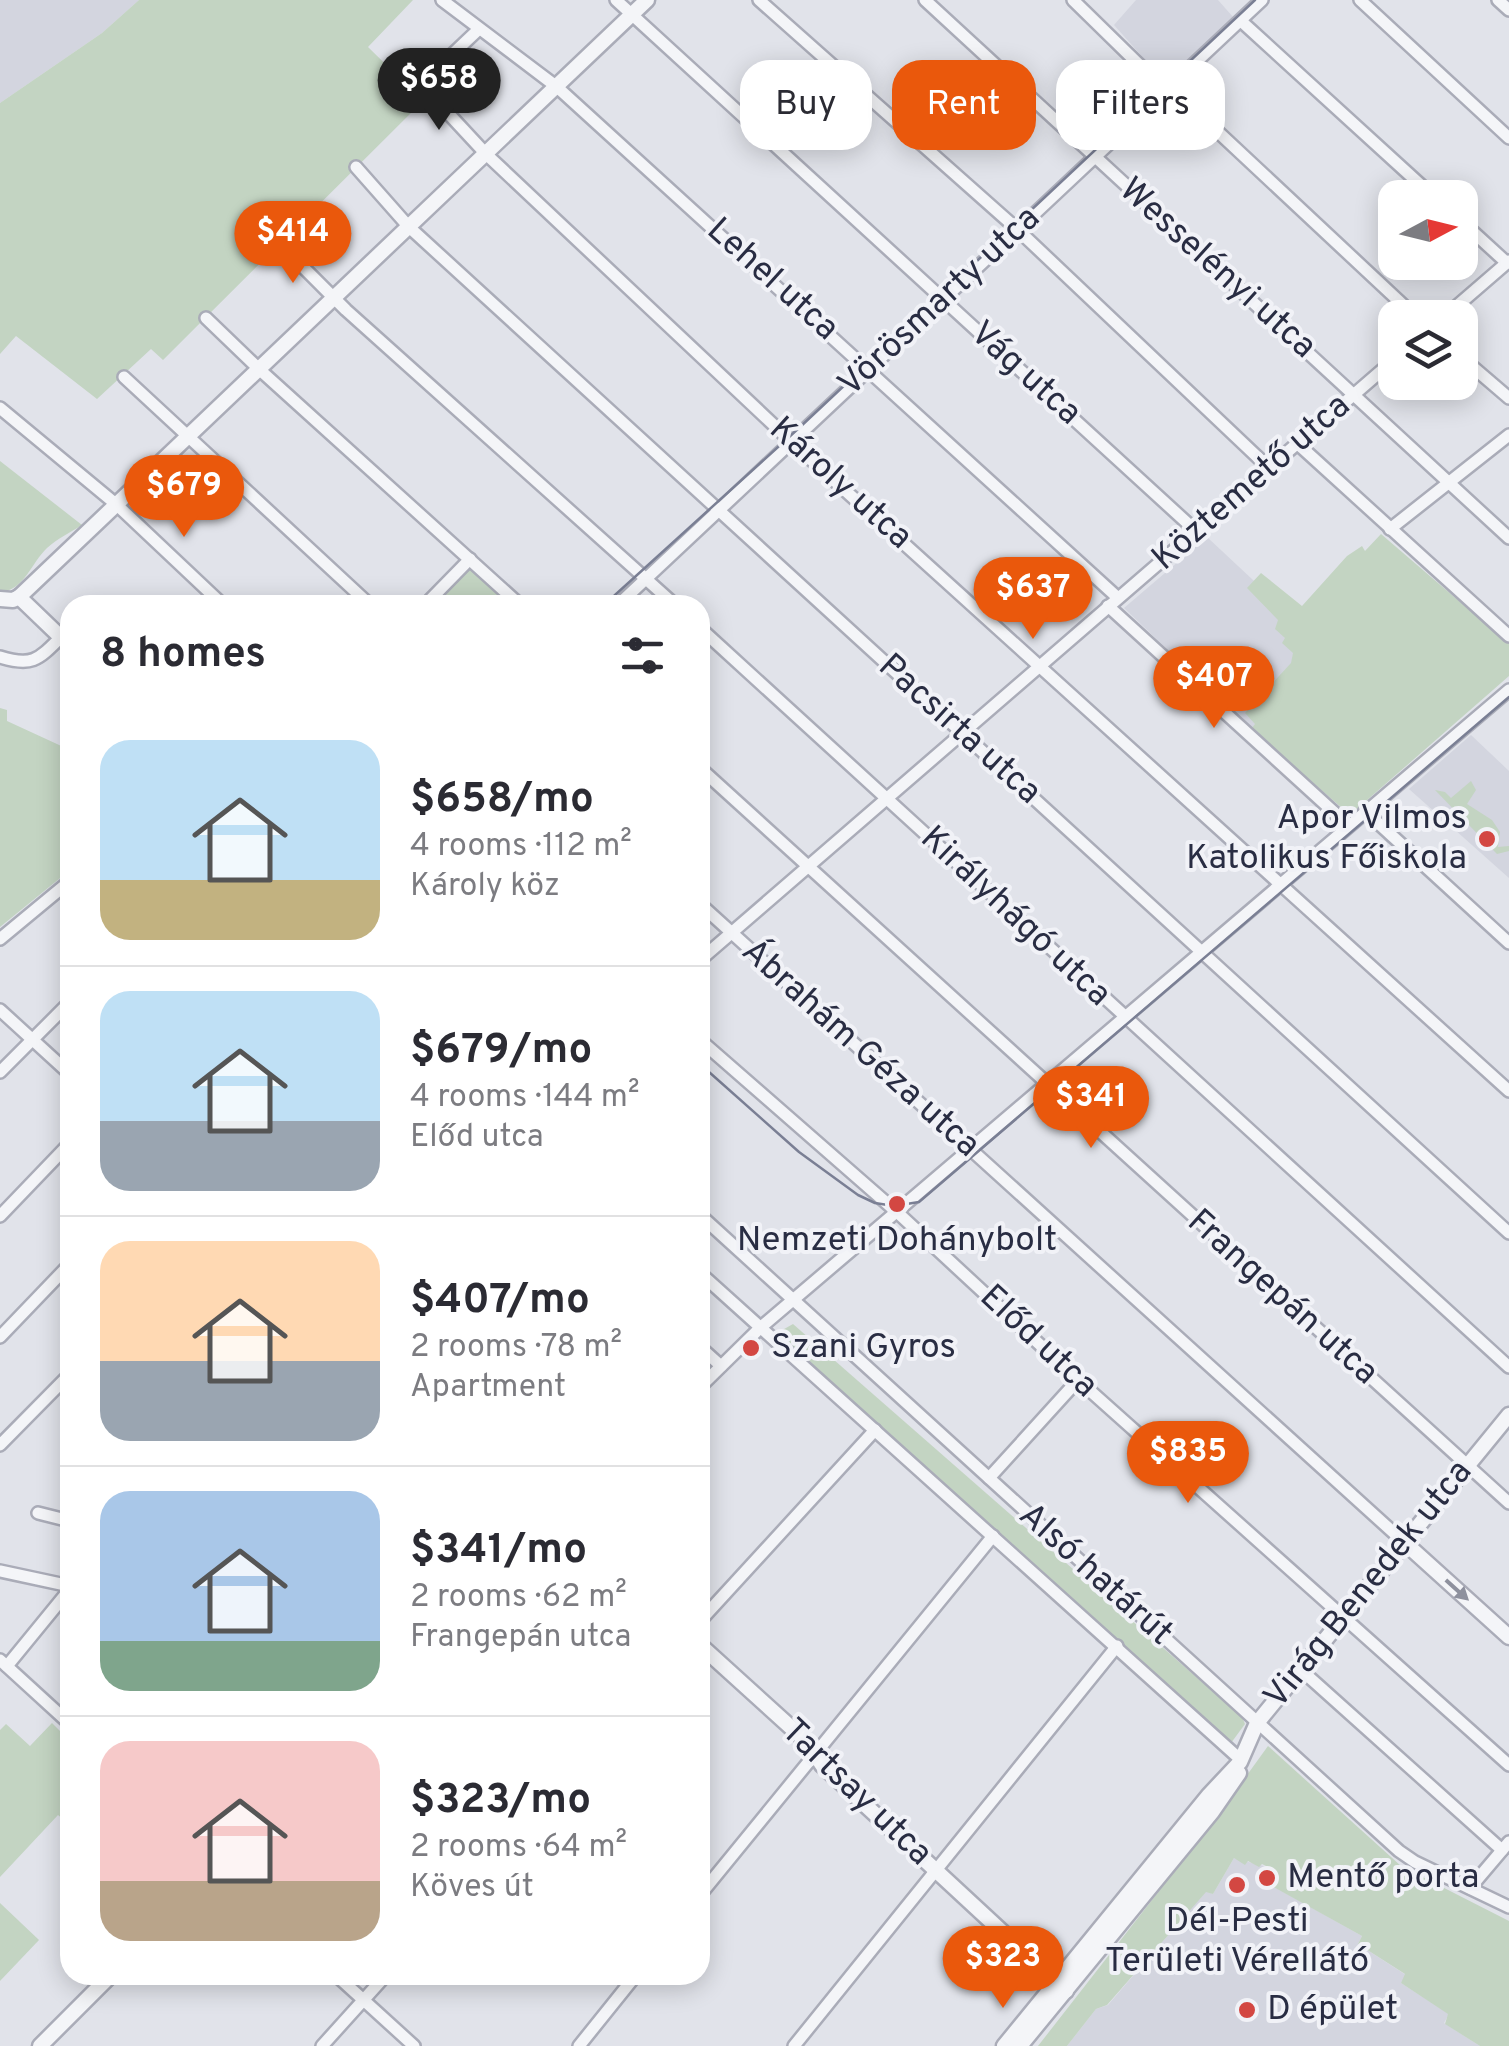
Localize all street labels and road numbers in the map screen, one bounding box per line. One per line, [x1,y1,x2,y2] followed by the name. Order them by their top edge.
[1109,169,1325,369] street label: Wesselényi utca
[830,197,1050,407] street label: Vörösmarty utca
[697,209,847,351] street label: Lehel utca
[960,313,1090,435] street label: Vág utca
[1144,385,1360,581] street label: Köztemető utca
[759,408,921,560] street label: Károly utca
[868,645,1050,815] street label: Pacsirta utca
[910,817,1120,1017] street label: Királyhágó utca
[732,930,989,1168] street label: Ábrahám Géza utca
[1177,1201,1387,1395] street label: Frangepán utca
[970,1276,1106,1408] street label: Előd utca
[1255,1452,1483,1718] street label: Virág Benedek utca
[1009,1494,1181,1656] street label: Alsó határút
[771,1710,941,1876] street label: Tartsay utca

